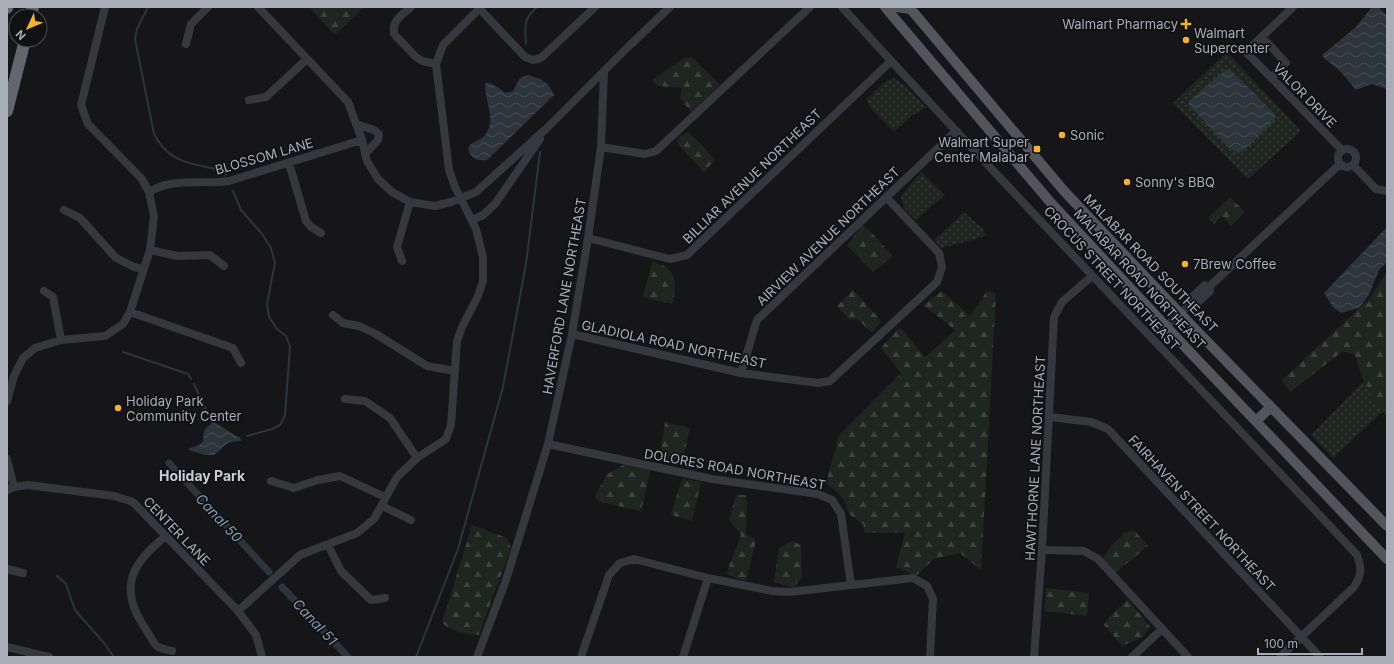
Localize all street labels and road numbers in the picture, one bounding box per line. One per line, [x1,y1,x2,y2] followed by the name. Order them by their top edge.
[1270,59,1340,131] street label: VALOR DRIVE
[679,105,825,247] street label: BILLIAR AVENUE NORTHEAST
[213,134,315,178] street label: BLOSSOM LANE
[753,163,903,309] street label: AIRVIEW AVENUE NORTHEAST
[1081,191,1221,335] street label: MALABAR ROAD SOUTHEAST
[539,197,589,395] street label: HAVERFORD LANE NORTHEAST
[1041,203,1183,353] street label: CROCUS STREET NORTHEAST
[1071,205,1209,353] street label: MALABAR ROAD NORTHEAST
[580,317,768,371] street label: GLADIOLA ROAD NORTHEAST
[1022,355,1048,561] street label: HAWTHORNE LANE NORTHEAST
[1125,432,1279,594] street label: FAIRHAVEN STREET NORTHEAST
[643,445,827,493] street label: DOLORES ROAD NORTHEAST
[140,493,214,569] street label: CENTER LANE

